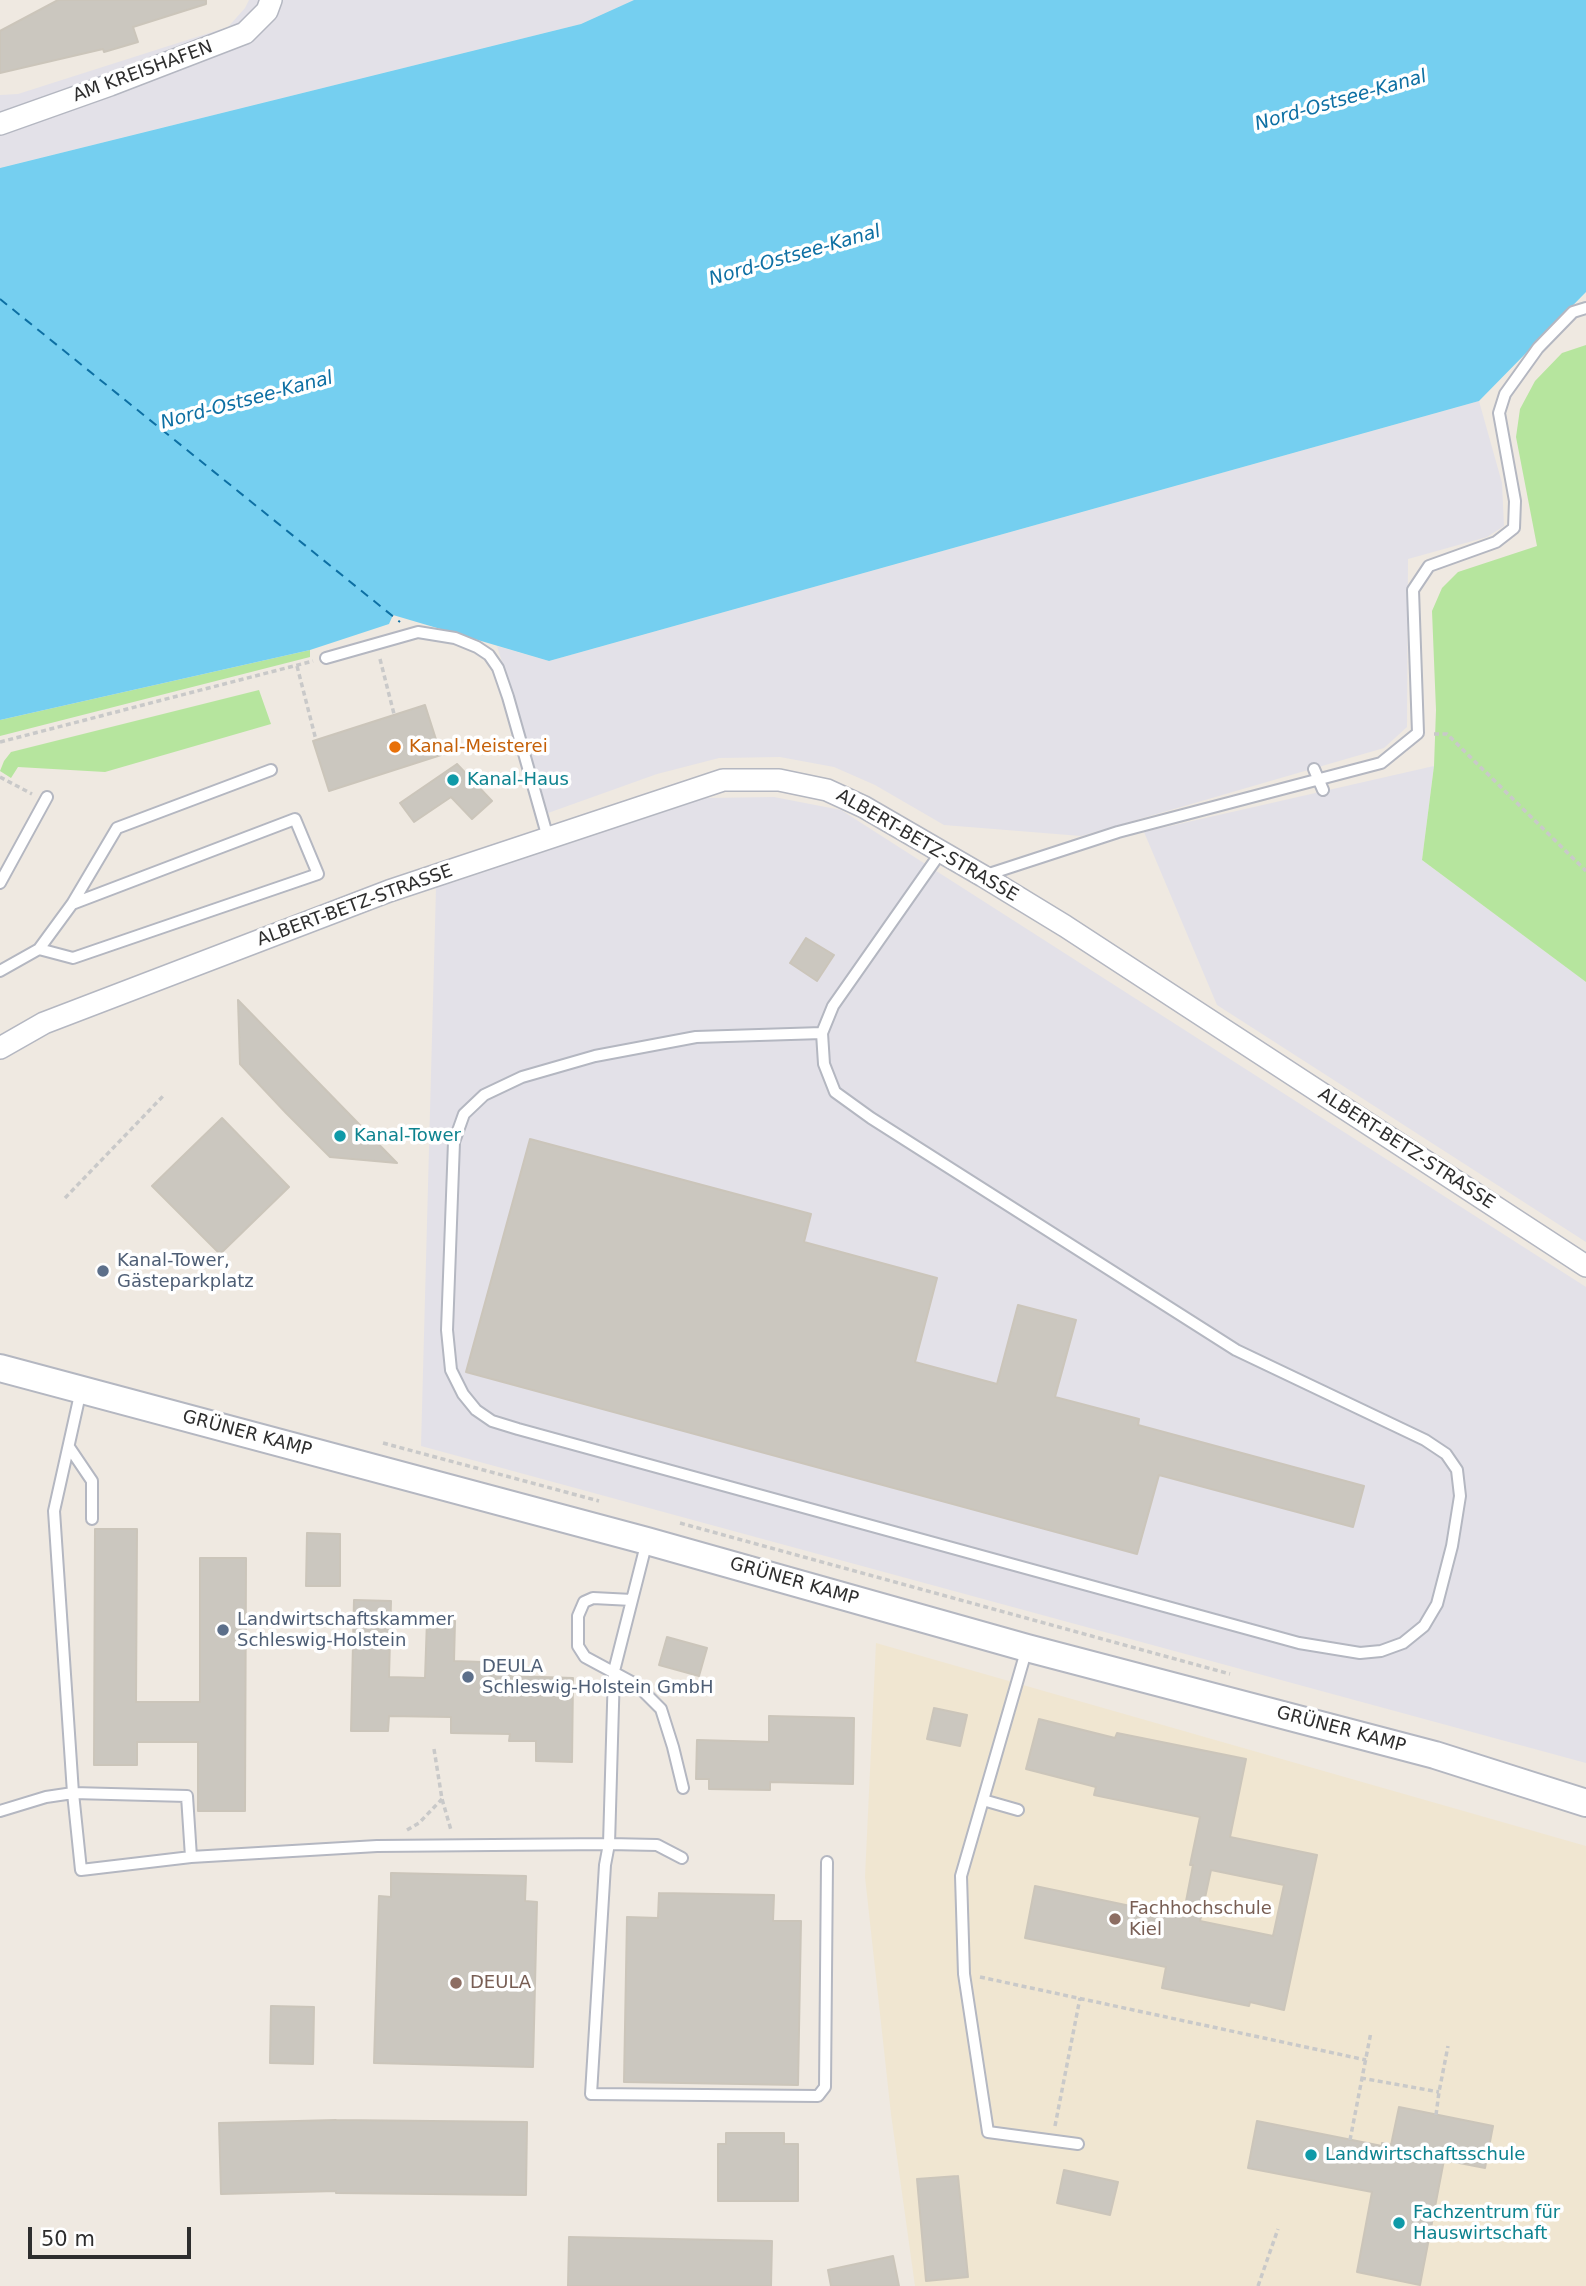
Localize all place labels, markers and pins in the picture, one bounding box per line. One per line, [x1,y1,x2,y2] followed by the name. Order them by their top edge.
[409,736,548,758] place label: Kanal-Meisterei
[387,739,403,755] marker: Kanal-Meisterei
[467,769,569,791] place label: Kanal-Haus
[445,772,461,788] marker: Kanal-Haus
[354,1125,461,1147] place label: Kanal-Tower
[332,1128,348,1144] marker: Kanal-Tower
[117,1250,254,1292] place label: Kanal-Tower, Gästeparkplatz
[95,1263,111,1279] marker: Kanal-Tower, Gästeparkplatz
[237,1609,454,1652] place label: Landwirtschaftskammer Schleswig-Holstein
[215,1622,231,1638] marker: Landwirtschaftskammer Schleswig-Holstein
[482,1656,713,1698] place label: DEULA Schleswig-Holstein GmbH
[460,1669,476,1685] marker: DEULA Schleswig-Holstein GmbH
[1129,1898,1272,1940] place label: Fachhochschule Kiel
[1107,1911,1123,1927] marker: Fachhochschule Kiel
[470,1972,531,1994] place label: DEULA
[448,1975,464,1991] marker: DEULA
[1325,2144,1525,2166] place label: Landwirtschaftsschule
[1303,2147,1319,2163] marker: Landwirtschaftsschule
[1413,2202,1560,2244] place label: Fachzentrum für Hauswirtschaft
[1391,2215,1407,2231] marker: Fachzentrum für Hauswirtschaft

